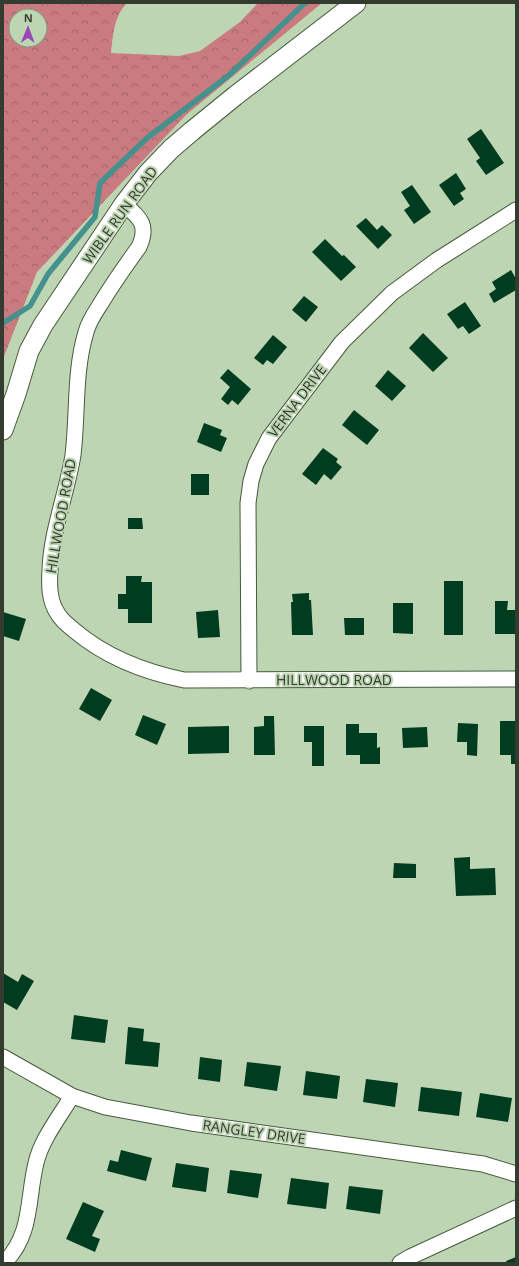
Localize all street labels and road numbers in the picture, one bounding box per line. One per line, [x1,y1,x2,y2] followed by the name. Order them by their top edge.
[78,162,161,267] street label: WIBLE RUN ROAD
[263,360,330,441] street label: VERNA DRIVE
[41,457,80,575] street label: HILLWOOD ROAD
[276,670,392,689] street label: HILLWOOD ROAD
[201,1115,307,1148] street label: RANGLEY DRIVE

